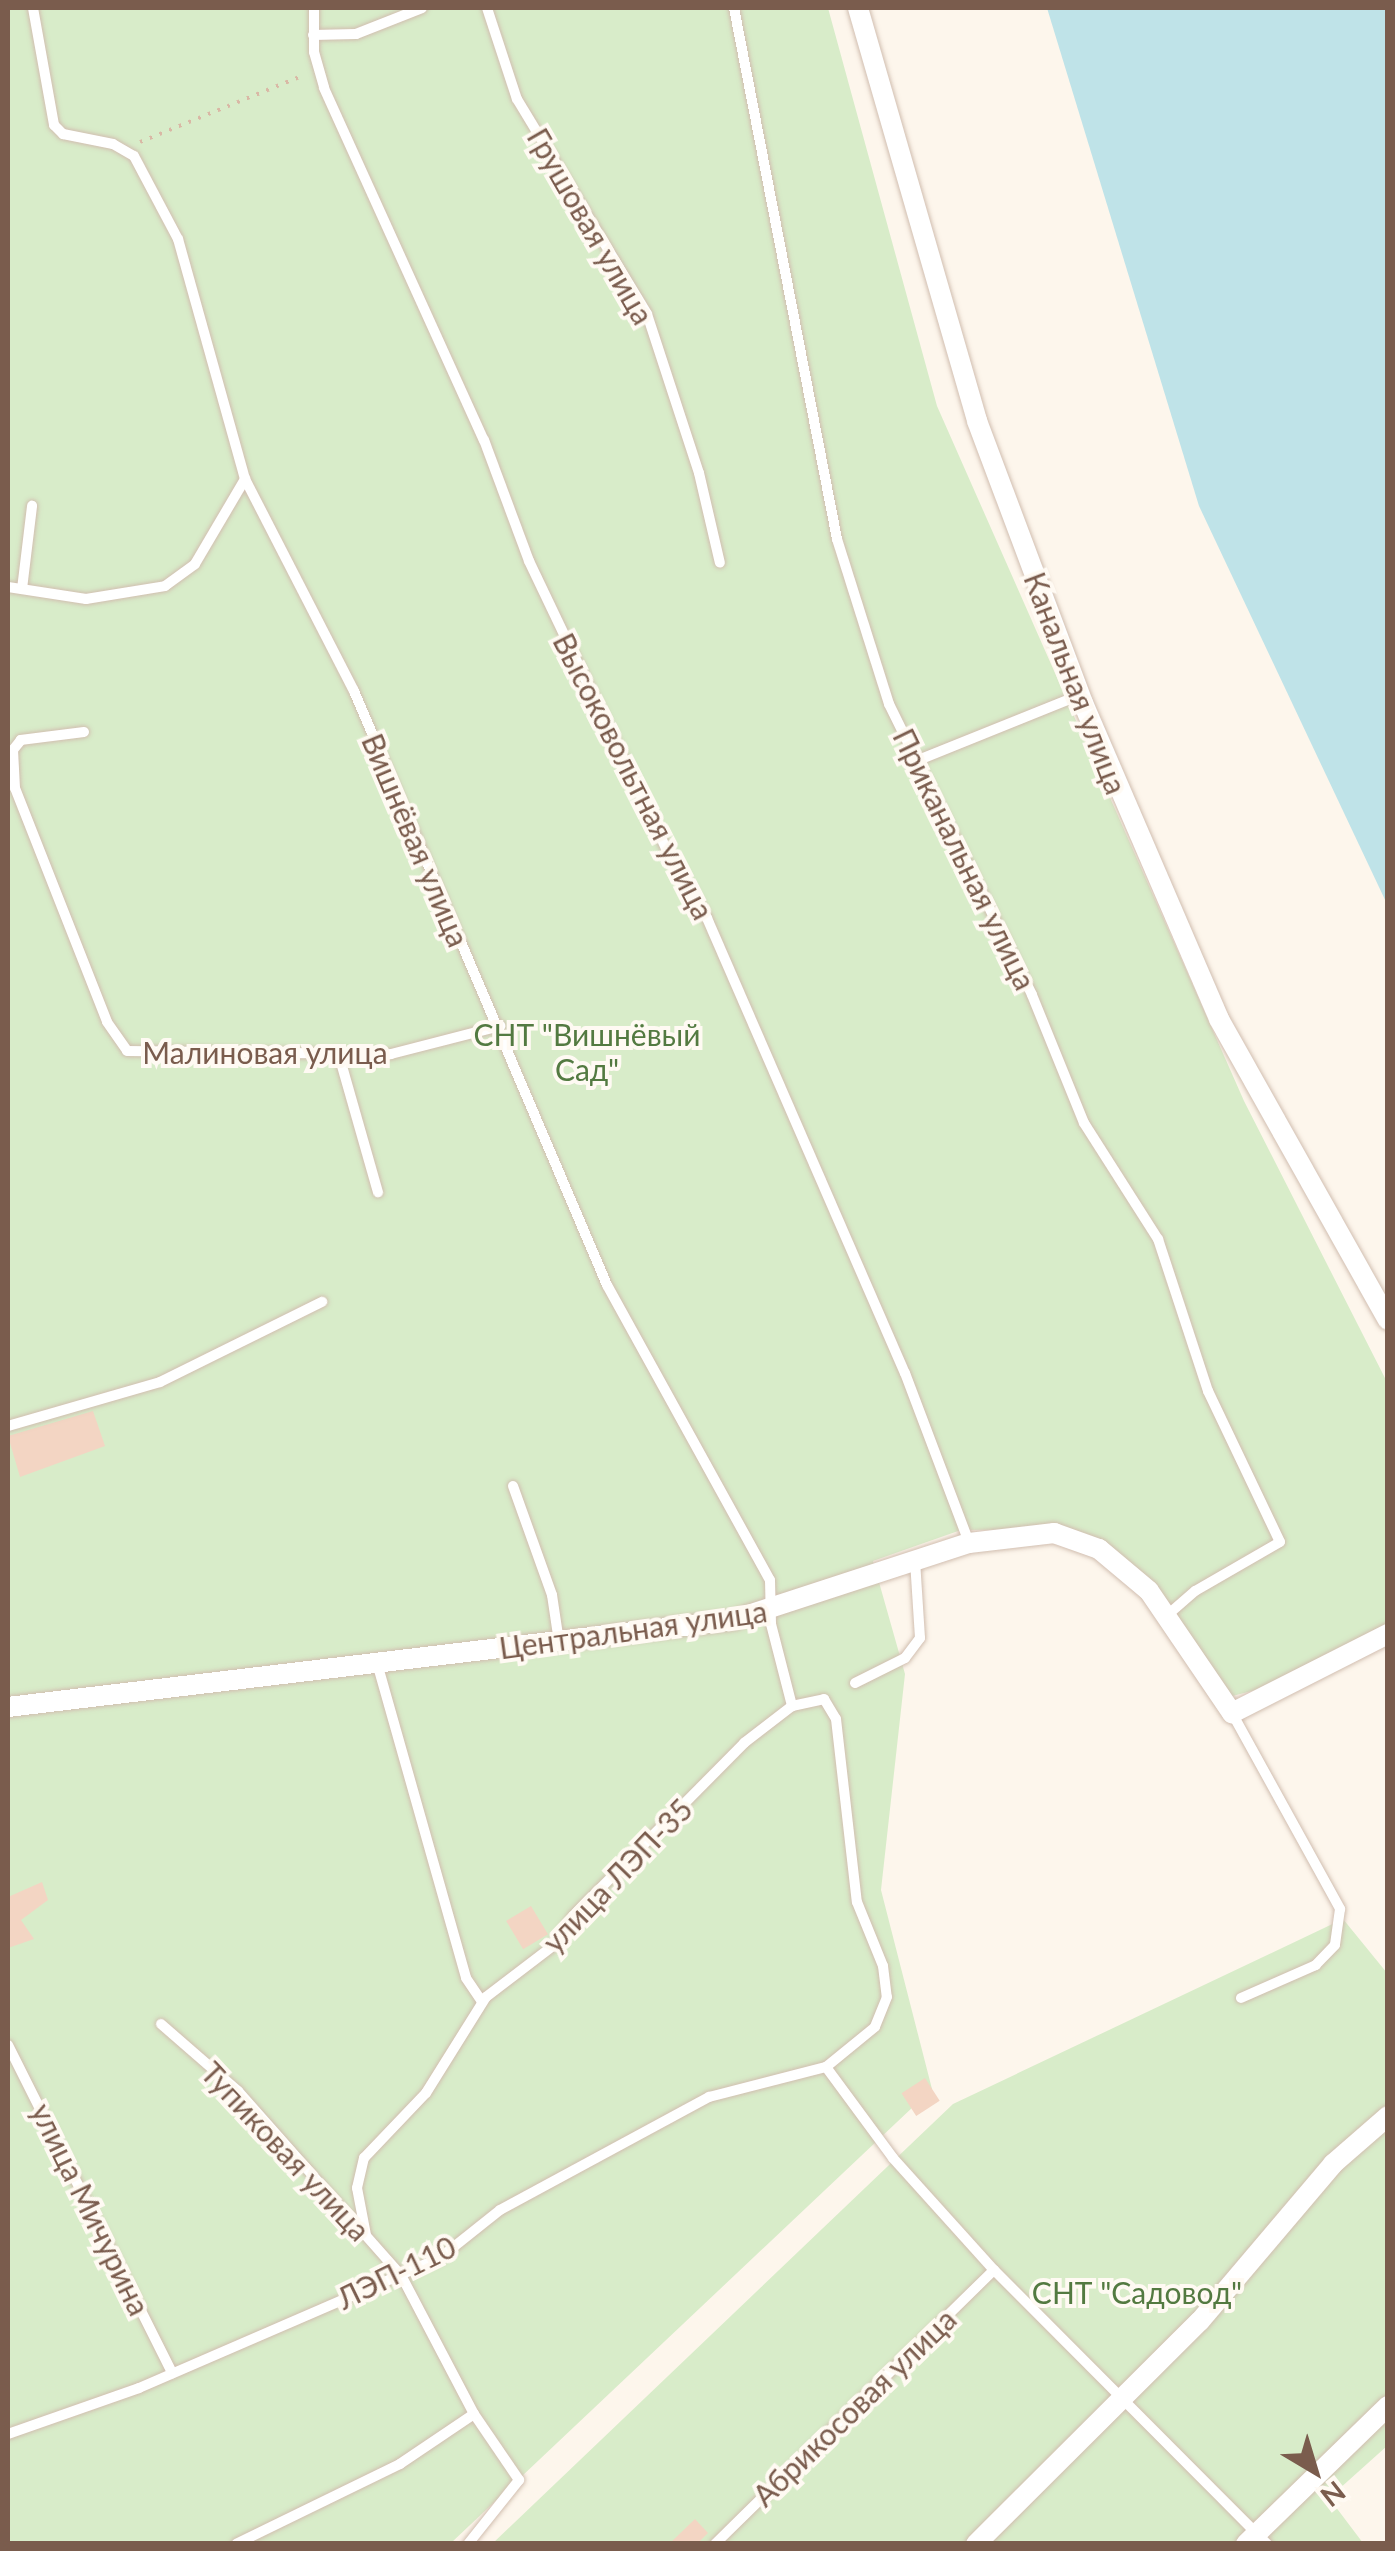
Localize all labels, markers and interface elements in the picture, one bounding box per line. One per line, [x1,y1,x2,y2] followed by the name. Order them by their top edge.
[520,122,662,330] street label: Грушовая улица
[1017,567,1135,799] street label: Канальная улица
[546,627,722,925] street label: Высоковольтная улица
[886,722,1044,996] street label: Приканальная улица
[355,728,477,952] street label: Вишнёвая улица
[474,1016,700,1086] park label: СНТ "Вишнёвый Сад"
[142,1034,388,1070] street label: Малиновая улица
[497,1592,769,1666] street label: Центральная улица
[535,1791,699,1959] street label: улица ЛЭП-35
[194,2054,378,2248] street label: Тупиковая улица
[24,2097,158,2321] street label: улица Мичурина
[331,2228,461,2316] street label: ЛЭП-110
[1032,2274,1242,2310] park label: СНТ "Садовод"
[745,2301,963,2513] street label: Абрикосовая улица
[1265,2421,1365,2521] north arrow
[1315,2475,1352,2515] text: N

